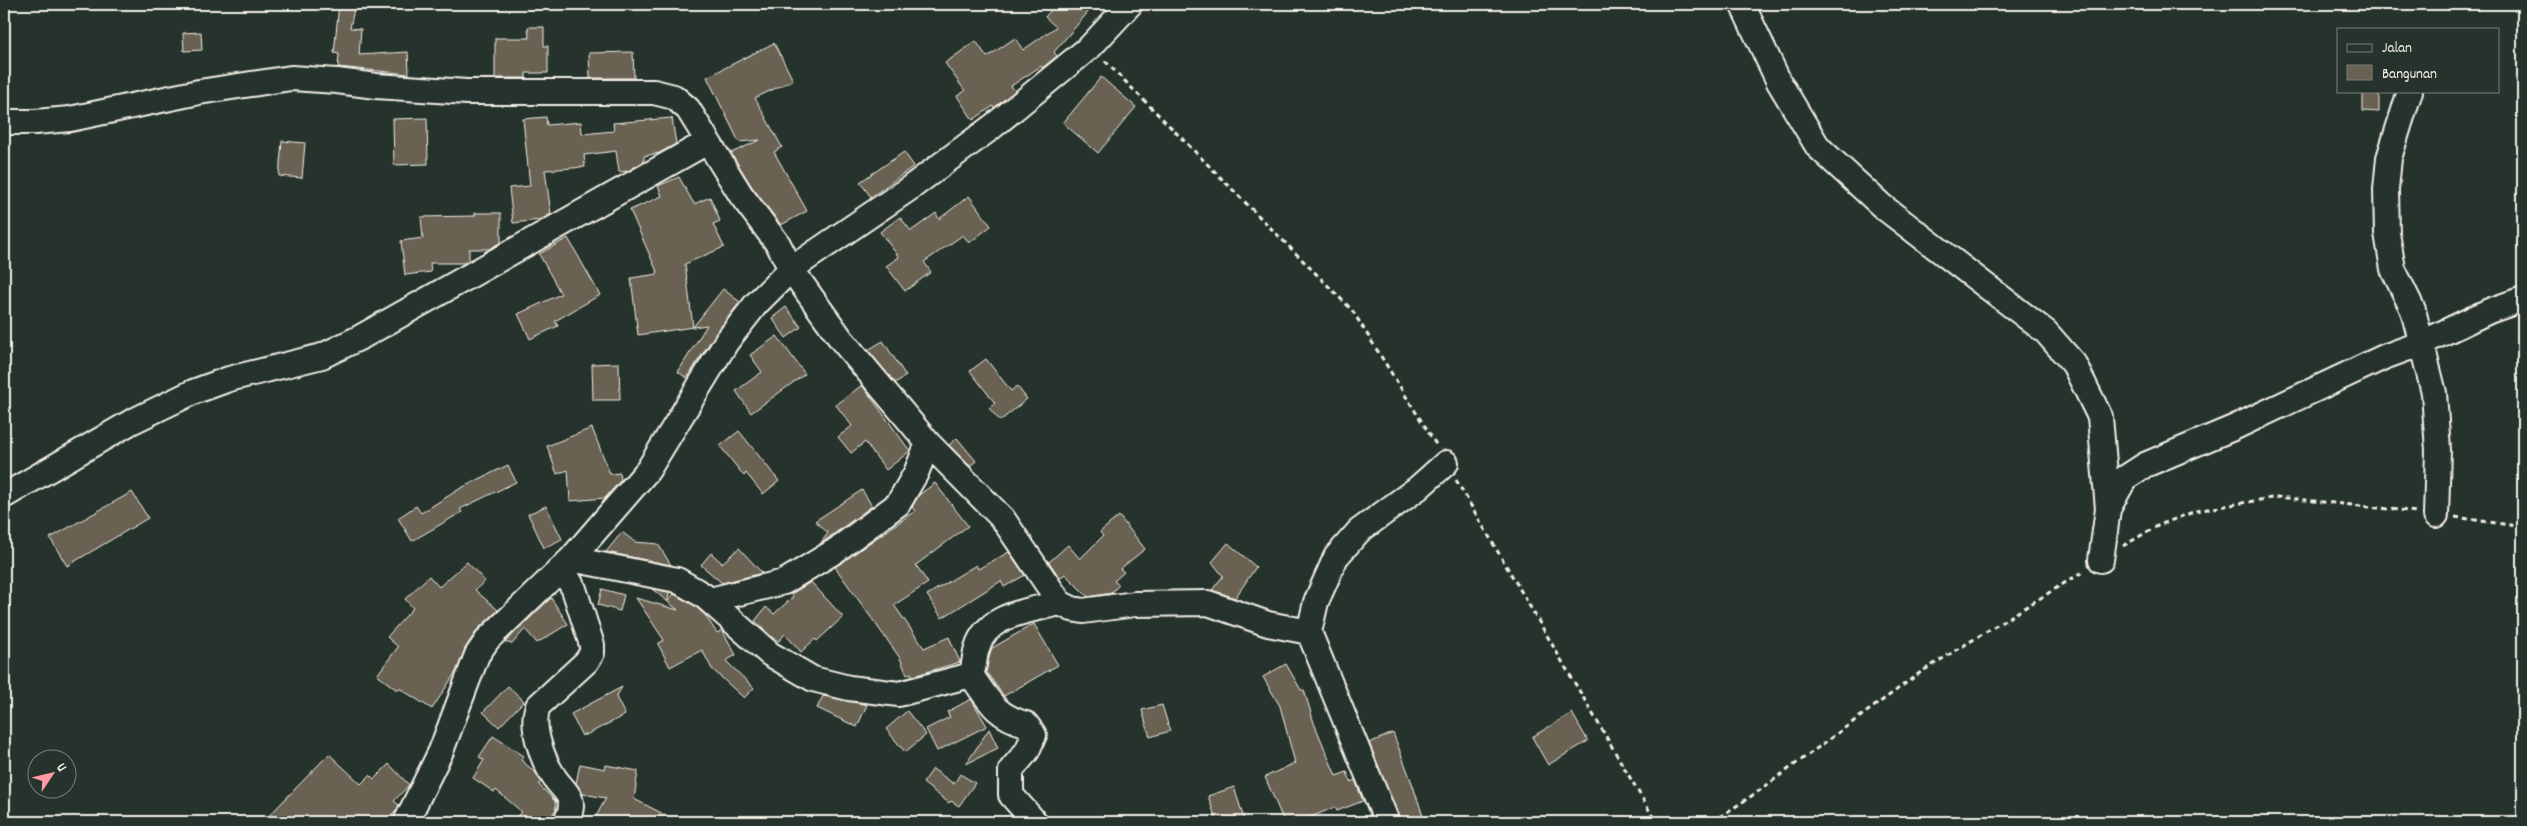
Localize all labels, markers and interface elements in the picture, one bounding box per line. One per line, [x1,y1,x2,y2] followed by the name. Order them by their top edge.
[2337,28,2500,92] legend
[2382,38,2412,60] text: Jalan
[2382,64,2437,86] text: Bangunan
[28,748,78,798] north arrow
[51,759,71,776] text: U

